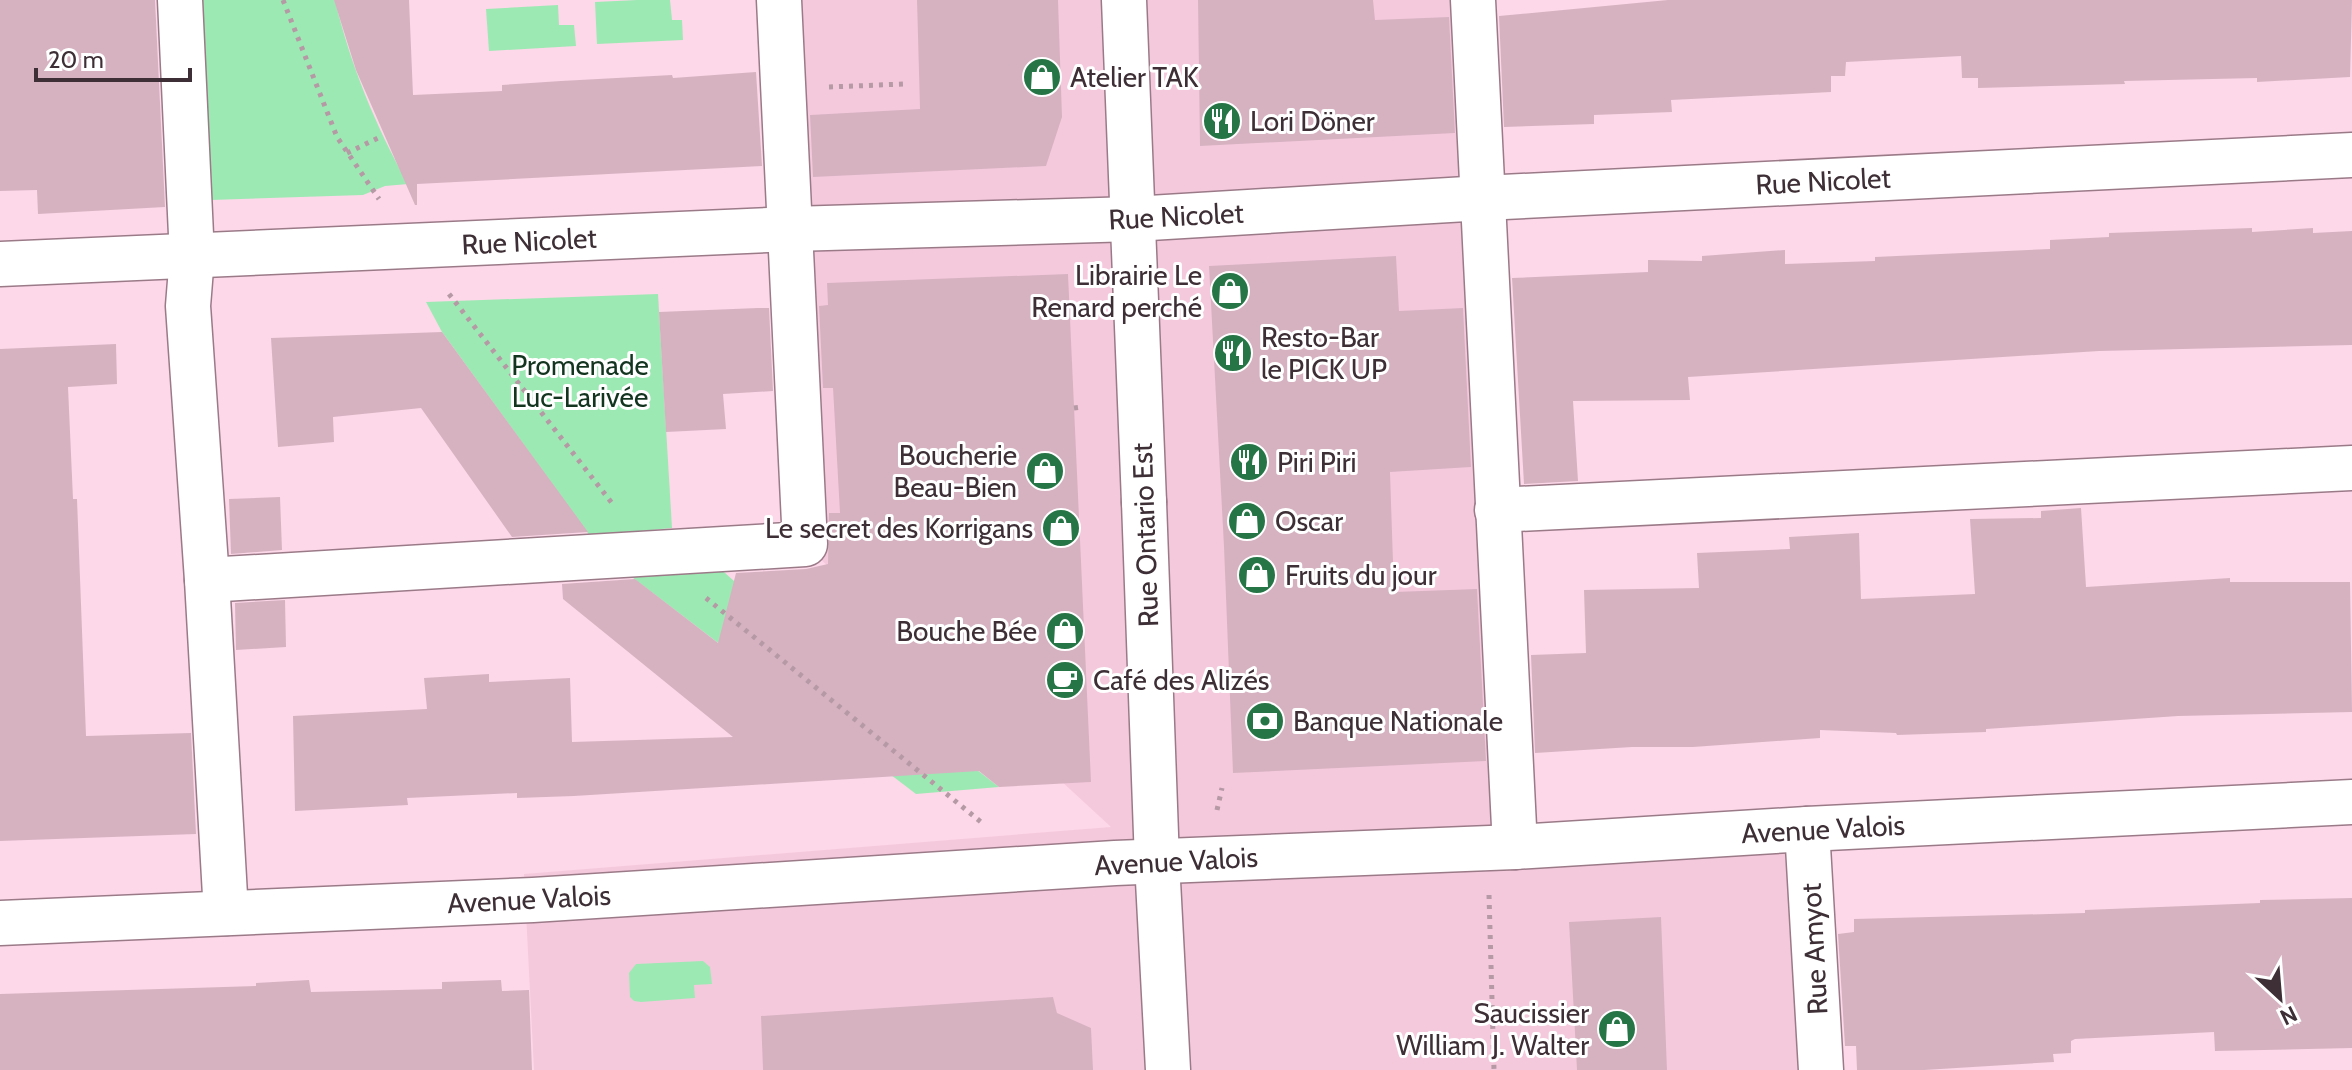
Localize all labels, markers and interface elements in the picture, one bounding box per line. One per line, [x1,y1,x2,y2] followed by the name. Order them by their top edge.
[36,32,190,82] scale bar
[48,45,104,74] text: 20 m
[1021,56,1063,98] shop icon: Atelier TAK
[1070,60,1199,94] place label: Atelier TAK
[1201,100,1243,142] restaurant icon: Lori Döner
[1250,104,1375,138] place label: Lori Döner
[1754,160,1892,202] street label: Rue Nicolet
[1107,195,1245,237] street label: Rue Nicolet
[460,220,598,262] street label: Rue Nicolet
[1031,258,1202,324] place label: Librairie Le Renard perché
[1209,270,1251,312] shop icon: Librairie Le Renard perché
[1261,320,1387,386] place label: Resto-Bar le PICK UP
[1212,332,1254,374] restaurant icon: Resto-Bar le PICK UP
[511,348,649,414] park label: Promenade Luc-Larivée
[893,438,1017,504] place label: Boucherie Beau-Bien
[1228,441,1270,483] restaurant icon: Piri Piri
[1125,442,1165,628] street label: Rue Ontario Est
[1277,445,1356,479] place label: Piri Piri
[1024,450,1066,492] shop icon: Boucherie Beau-Bien
[1226,500,1268,542] shop icon: Oscar
[1275,504,1343,538] place label: Oscar
[1040,507,1082,549] shop icon: Le secret des Korrigans
[765,511,1033,545] place label: Le secret des Korrigans
[1236,554,1278,596] shop icon: Fruits du jour
[1285,558,1437,592] place label: Fruits du jour
[1044,610,1086,652] shop icon: Bouche Bée
[896,614,1037,648] place label: Bouche Bée
[1044,659,1086,701] cafe icon: Café des Alizés
[1093,663,1269,697] place label: Café des Alizés
[1244,700,1286,742] bank icon: Banque Nationale
[1293,704,1503,738] place label: Banque Nationale
[1740,808,1906,850] street label: Avenue Valois
[1093,840,1259,882] street label: Avenue Valois
[446,878,612,920] street label: Avenue Valois
[1794,882,1834,1016] street label: Rue Amyot
[2240,958,2320,1038] north arrow
[1396,996,1589,1062] place label: Saucissier William J. Walter
[2276,1000,2301,1031] text: N
[1596,1008,1638,1050] shop icon: Saucissier William J. Walter

